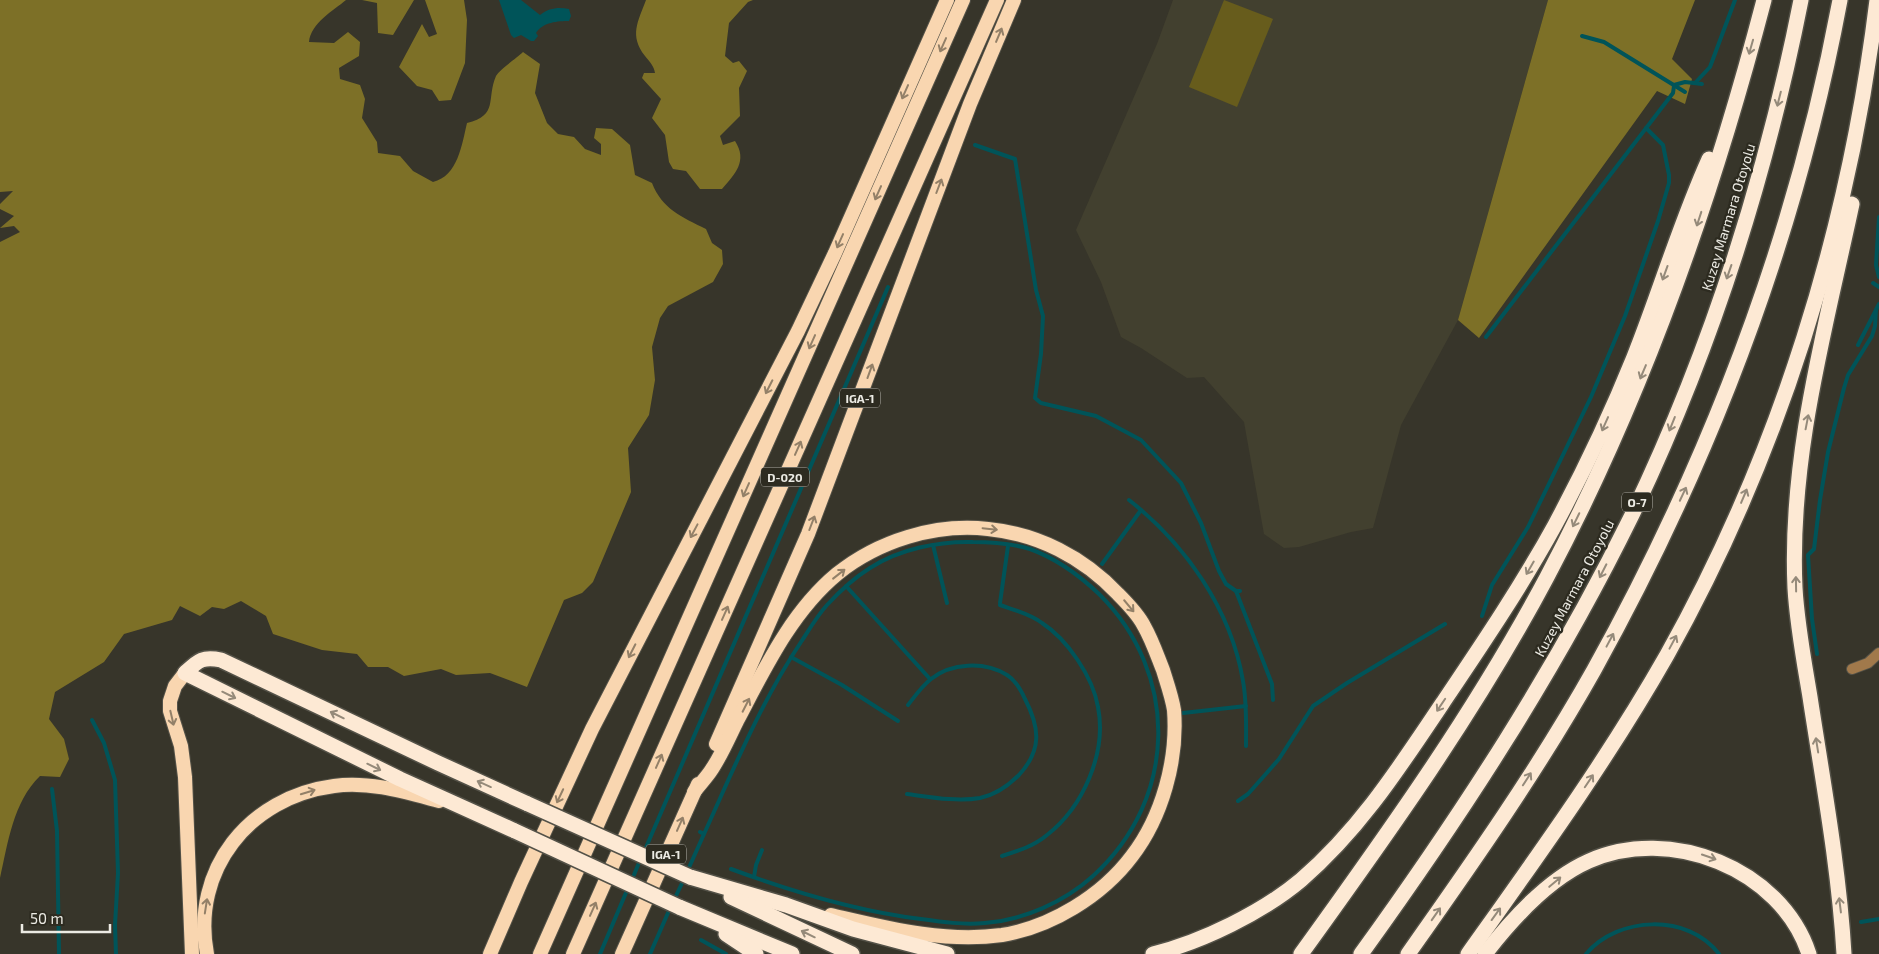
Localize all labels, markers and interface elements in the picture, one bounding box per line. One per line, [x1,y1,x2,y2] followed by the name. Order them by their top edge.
[995,28,1004,43] one-way arrow
[938,37,948,52] one-way arrow
[1746,39,1755,55] one-way arrow
[900,84,910,99] one-way arrow
[1774,90,1783,106] one-way arrow
[1698,141,1758,293] street label: Kuzey Marmara Otoyolu
[935,179,944,195] one-way arrow
[873,185,883,200] one-way arrow
[1693,211,1703,227] one-way arrow
[835,233,844,248] one-way arrow
[1724,263,1733,279] one-way arrow
[1660,265,1669,281] one-way arrow
[807,334,817,349] one-way arrow
[866,364,875,379] one-way arrow
[1638,364,1647,379] one-way arrow
[764,379,773,394] one-way arrow
[840,388,880,408] road number: IGA-1
[1802,414,1812,430] one-way arrow
[1599,416,1609,431] one-way arrow
[1667,416,1676,431] one-way arrow
[794,441,804,456] one-way arrow
[761,468,809,487] road number: D-020
[740,482,750,497] one-way arrow
[1678,487,1688,502] one-way arrow
[1740,489,1750,504] one-way arrow
[1622,492,1652,512] road number: O-7
[1571,512,1580,527] one-way arrow
[809,516,818,531] one-way arrow
[1531,516,1617,660] street label: Kuzey Marmara Otoyolu
[689,524,699,539] one-way arrow
[982,524,998,534] one-way arrow
[1524,561,1534,575] one-way arrow
[1598,563,1608,578] one-way arrow
[832,569,846,579] one-way arrow
[1791,576,1800,592] one-way arrow
[1123,599,1134,612] one-way arrow
[721,606,731,621] one-way arrow
[1605,632,1615,647] one-way arrow
[1669,635,1678,650] one-way arrow
[627,643,636,658] one-way arrow
[221,691,236,700] one-way arrow
[1436,697,1446,711] one-way arrow
[741,698,751,713] one-way arrow
[168,709,177,725] one-way arrow
[329,709,344,719] one-way arrow
[1812,737,1822,753] one-way arrow
[655,754,665,769] one-way arrow
[367,762,382,772] one-way arrow
[1522,773,1532,787] one-way arrow
[1584,774,1594,788] one-way arrow
[477,778,492,788] one-way arrow
[300,786,316,796] one-way arrow
[555,788,564,803] one-way arrow
[676,817,685,832] one-way arrow
[646,844,686,864] road number: IGA-1
[1700,853,1716,863] one-way arrow
[1549,877,1562,888] one-way arrow
[201,898,211,914] one-way arrow
[1835,898,1845,914] one-way arrow
[22,902,110,934] scale bar
[589,902,599,917] one-way arrow
[1431,907,1441,921] one-way arrow
[1491,907,1501,921] one-way arrow
[30,909,64,927] text: 50 m
[801,928,816,938] one-way arrow

